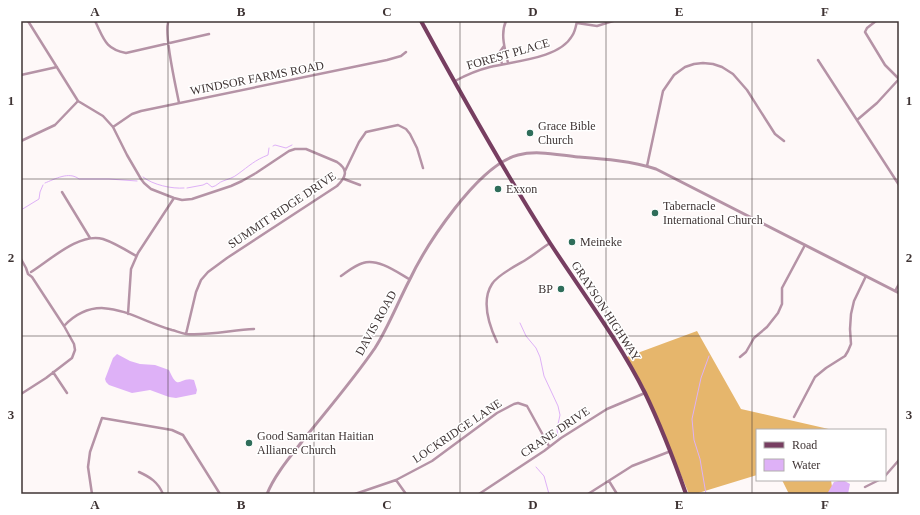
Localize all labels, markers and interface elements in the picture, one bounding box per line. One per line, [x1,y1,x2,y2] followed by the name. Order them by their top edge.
[90,4,100,19] text: A
[237,4,246,19] text: B
[382,4,392,19] text: C
[528,4,538,19] text: D
[675,4,683,19] text: E
[821,4,829,19] text: F
[465,35,551,73] street label: FOREST PLACE
[189,58,325,98] street label: WINDSOR FARMS ROAD
[8,93,14,108] text: 1
[906,93,912,108] text: 1
[538,119,596,147] place label: Grace Bible Church
[525,128,535,138] marker: Grace Bible Church
[225,169,339,251] street label: SUMMIT RIDGE DRIVE
[506,182,537,196] place label: Exxon
[493,184,503,194] marker: Exxon
[663,199,763,227] place label: Tabernacle International Church
[650,208,660,218] marker: Tabernacle International Church
[580,235,622,249] place label: Meineke
[567,237,577,247] marker: Meineke
[8,250,14,265] text: 2
[906,250,912,265] text: 2
[569,258,644,364] street label: GRAYSON HIGHWAY
[538,282,553,296] place label: BP
[556,284,566,294] marker: BP
[352,288,400,358] street label: DAVIS ROAD
[410,396,504,466] street label: LOCKRIDGE LANE
[518,404,592,460] street label: CRANE DRIVE
[8,407,15,422] text: 3
[906,407,913,422] text: 3
[257,429,374,457] place label: Good Samaritan Haitian Alliance Church
[756,429,886,481] legend
[244,438,254,448] marker: Good Samaritan Haitian Alliance Church
[792,438,817,452] text: Road
[792,458,820,472] text: Water
[90,497,100,512] text: A
[237,497,246,512] text: B
[382,497,392,512] text: C
[528,497,538,512] text: D
[675,497,683,512] text: E
[821,497,829,512] text: F

